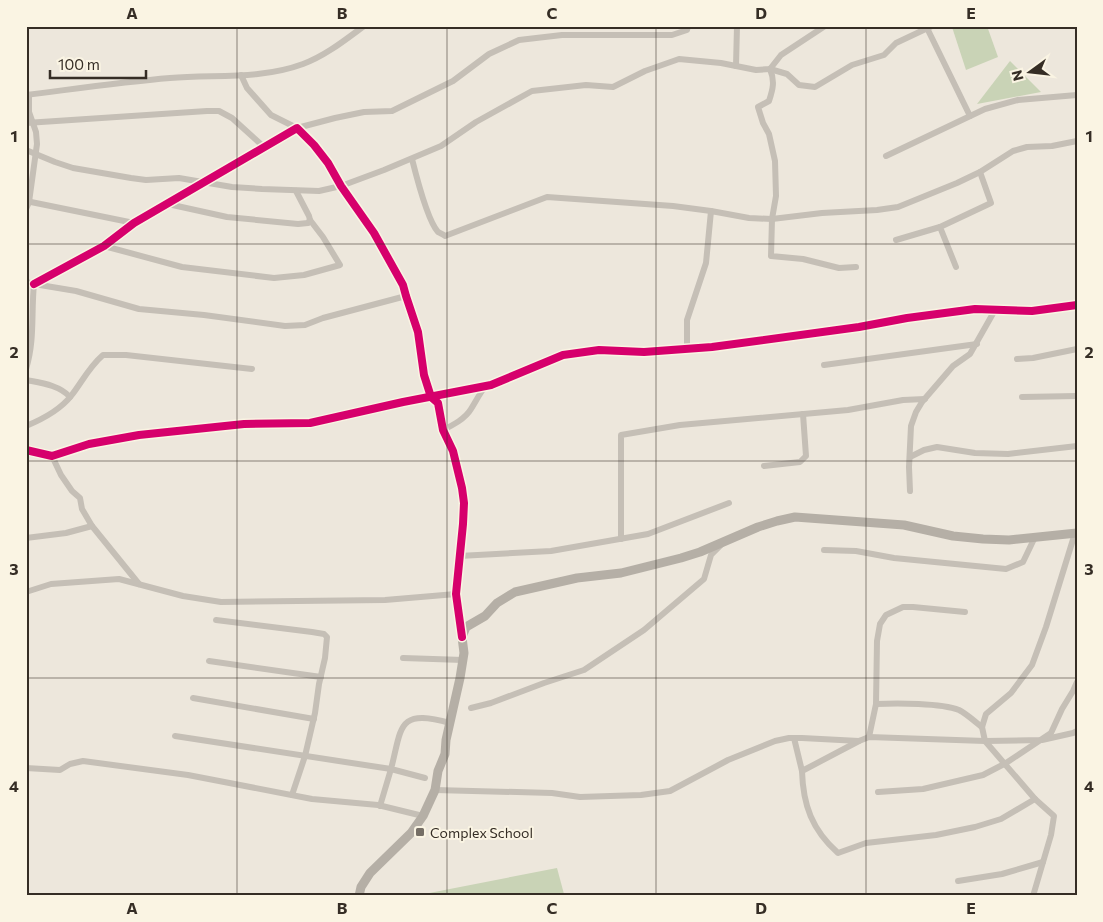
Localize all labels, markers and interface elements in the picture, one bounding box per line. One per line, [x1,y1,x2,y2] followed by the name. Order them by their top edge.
[126,3,138,22] text: A
[337,3,348,22] text: B
[547,3,558,22] text: C
[755,3,767,22] text: D
[966,3,976,22] text: E
[50,48,146,80] scale bar
[1006,48,1056,98] north arrow
[58,55,100,73] text: 100 m
[1007,68,1027,83] text: N
[10,126,18,145] text: 1
[1085,126,1093,145] text: 1
[9,342,19,361] text: 2
[1084,342,1094,361] text: 2
[9,559,19,578] text: 3
[1084,559,1094,578] text: 3
[9,776,19,795] text: 4
[1084,776,1094,795] text: 4
[430,824,533,841] place label: Complex School
[414,826,426,838] marker: Complex School
[126,898,138,917] text: A
[337,898,348,917] text: B
[547,898,558,917] text: C
[755,898,767,917] text: D
[966,898,976,917] text: E

